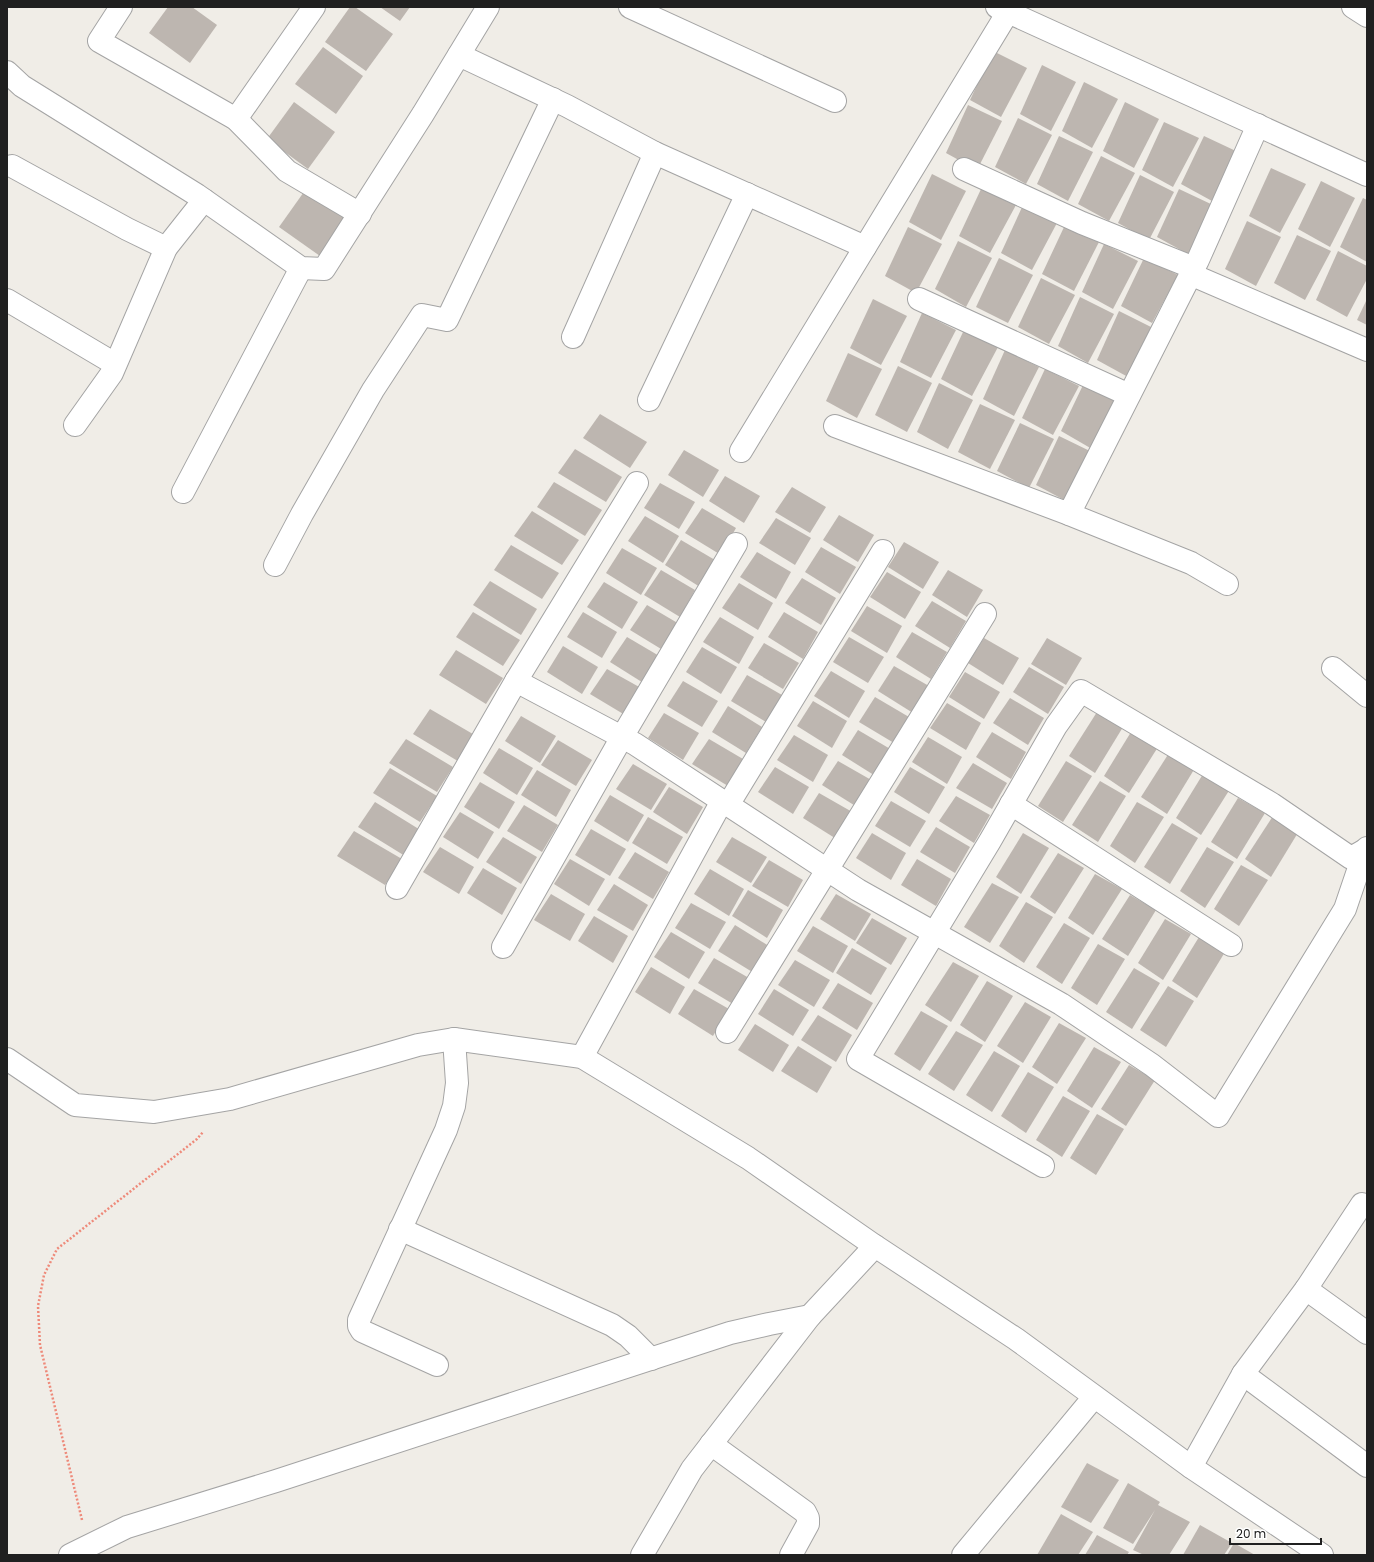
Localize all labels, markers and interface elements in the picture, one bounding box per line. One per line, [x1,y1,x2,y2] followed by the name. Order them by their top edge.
[1230,1520,1321,1546] scale bar
[1236,1525,1266,1542] text: 20 m

